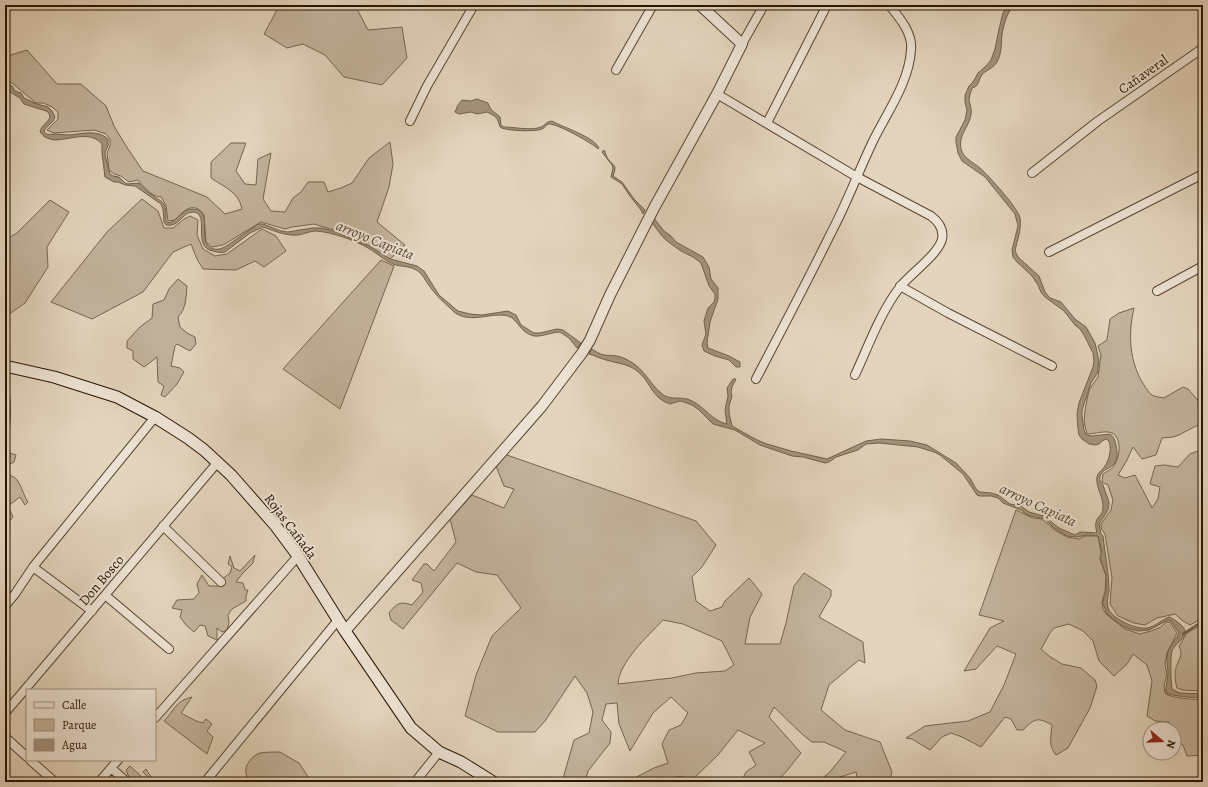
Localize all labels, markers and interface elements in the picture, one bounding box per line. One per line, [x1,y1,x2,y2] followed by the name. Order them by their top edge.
[1115,50,1172,98] street label: Cañaveral
[333,215,417,265] water label: arroyo Capiata
[996,479,1080,532] water label: arroyo Capiata
[260,490,322,563] street label: Rojas Cañada
[75,551,128,610] street label: Don Bosco
[26,689,156,761] legend
[62,697,86,713] text: Calle
[62,717,97,733] text: Parque
[1142,721,1182,761] north arrow
[61,737,88,753] text: Agua
[1163,738,1179,750] text: N

